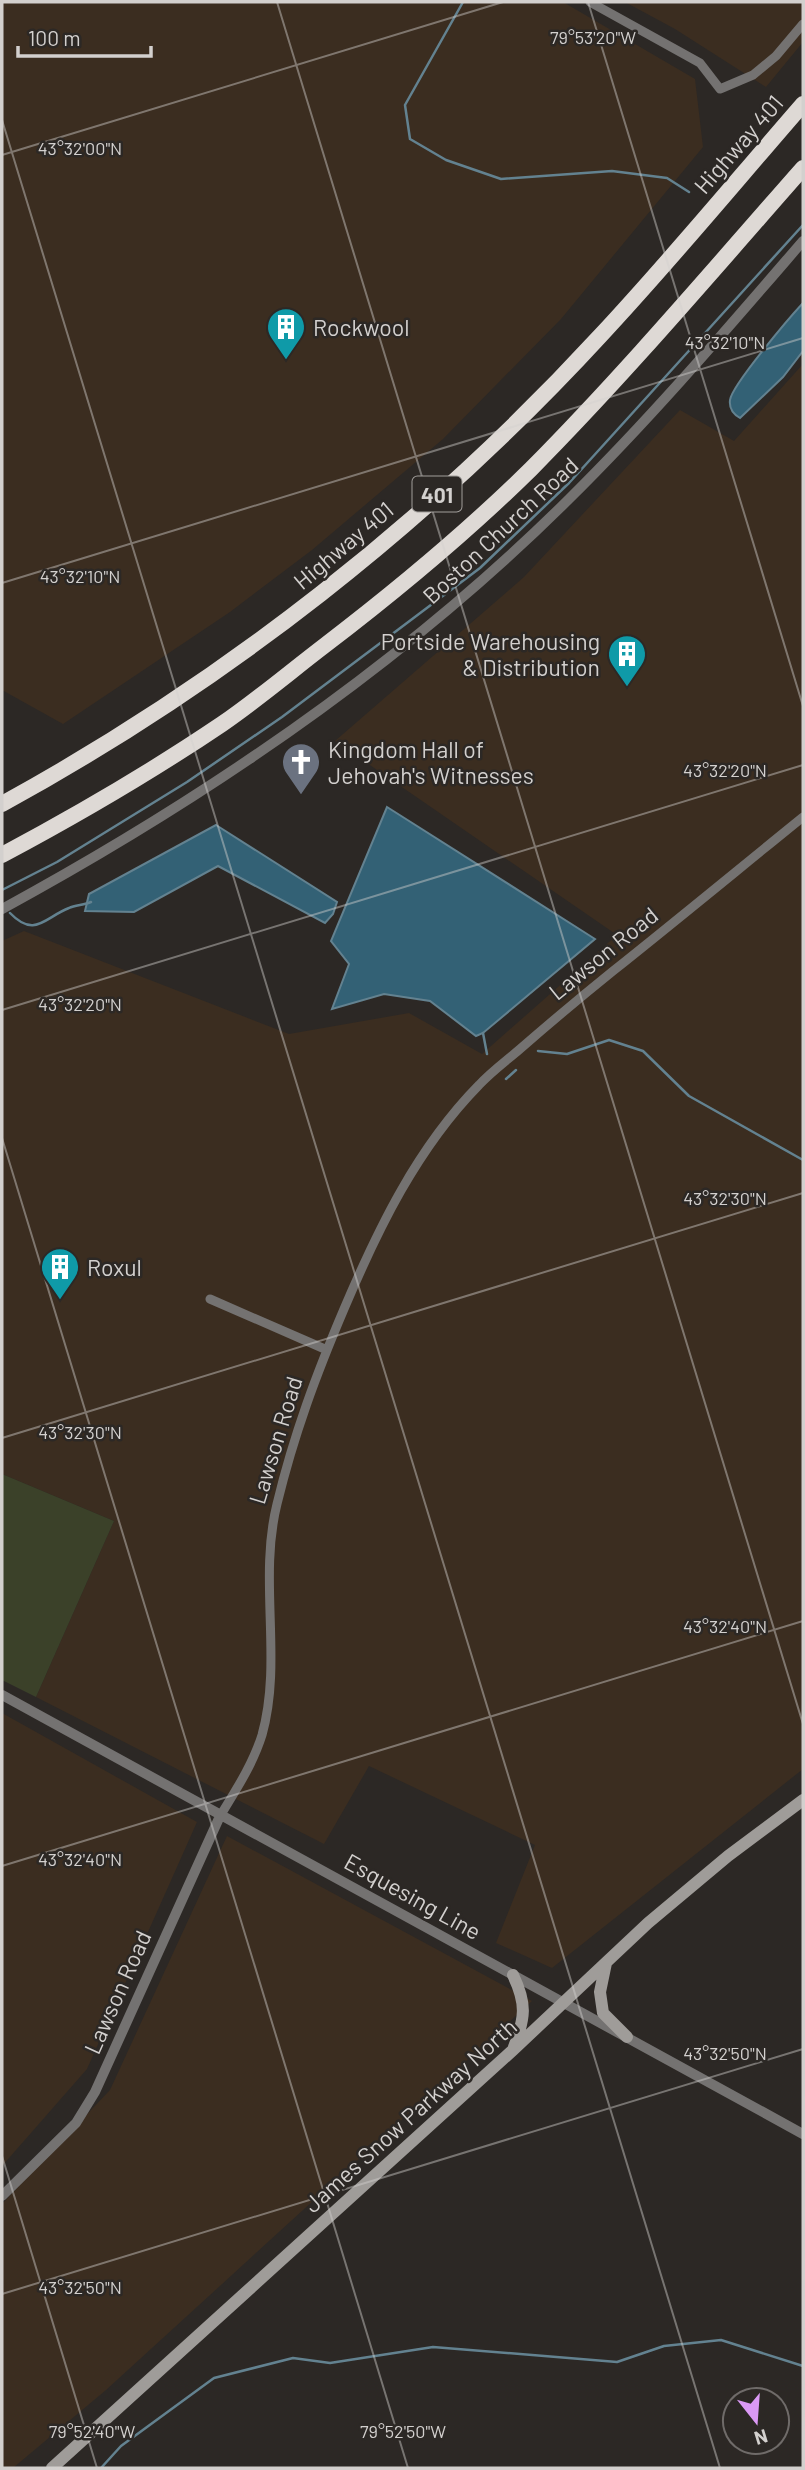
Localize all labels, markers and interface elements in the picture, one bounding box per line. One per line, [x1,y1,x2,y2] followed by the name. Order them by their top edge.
[18,14,150,58] scale bar
[28,25,81,50] text: 100 m
[550,26,636,48] text: 79°53'20"W
[688,89,788,199] street label: Highway 401
[38,137,122,159] text: 43°32'00"N
[265,306,307,361] building icon: Rockwool
[313,313,410,341] place label: Rockwool
[685,331,765,353] text: 43°32'10"N
[416,451,584,609] street label: Boston Church Road
[412,476,462,512] road number: 401
[287,495,399,595] street label: Highway 401
[40,565,120,587] text: 43°32'10"N
[381,627,600,681] place label: Portside Warehousing & Distribution
[606,633,648,688] building icon: Portside Warehousing & Distribution
[328,735,534,789] place label: Kingdom Hall of Jehovah's Witnesses
[280,741,322,796] church icon: Kingdom Hall of Jehovah's Witnesses
[683,759,767,781] text: 43°32'20"N
[543,901,663,1005] street label: Lawson Road
[38,993,122,1015] text: 43°32'20"N
[683,1187,767,1209] text: 43°32'30"N
[39,1246,81,1301] building icon: Roxul
[87,1253,142,1281] place label: Roxul
[242,1373,308,1507] street label: Lawson Road
[38,1421,122,1443] text: 43°32'30"N
[683,1615,767,1637] text: 43°32'40"N
[340,1847,486,1945] street label: Esquesing Line
[38,1848,122,1870] text: 43°32'40"N
[77,1926,157,2058] street label: Lawson Road
[298,2012,522,2218] street label: James Snow Parkway North
[683,2042,767,2064] text: 43°32'50"N
[38,2276,122,2298] text: 43°32'50"N
[721,2386,791,2456] north arrow
[49,2420,135,2442] text: 79°52'40"W
[360,2420,446,2442] text: 79°52'50"W
[752,2425,771,2451] text: N

